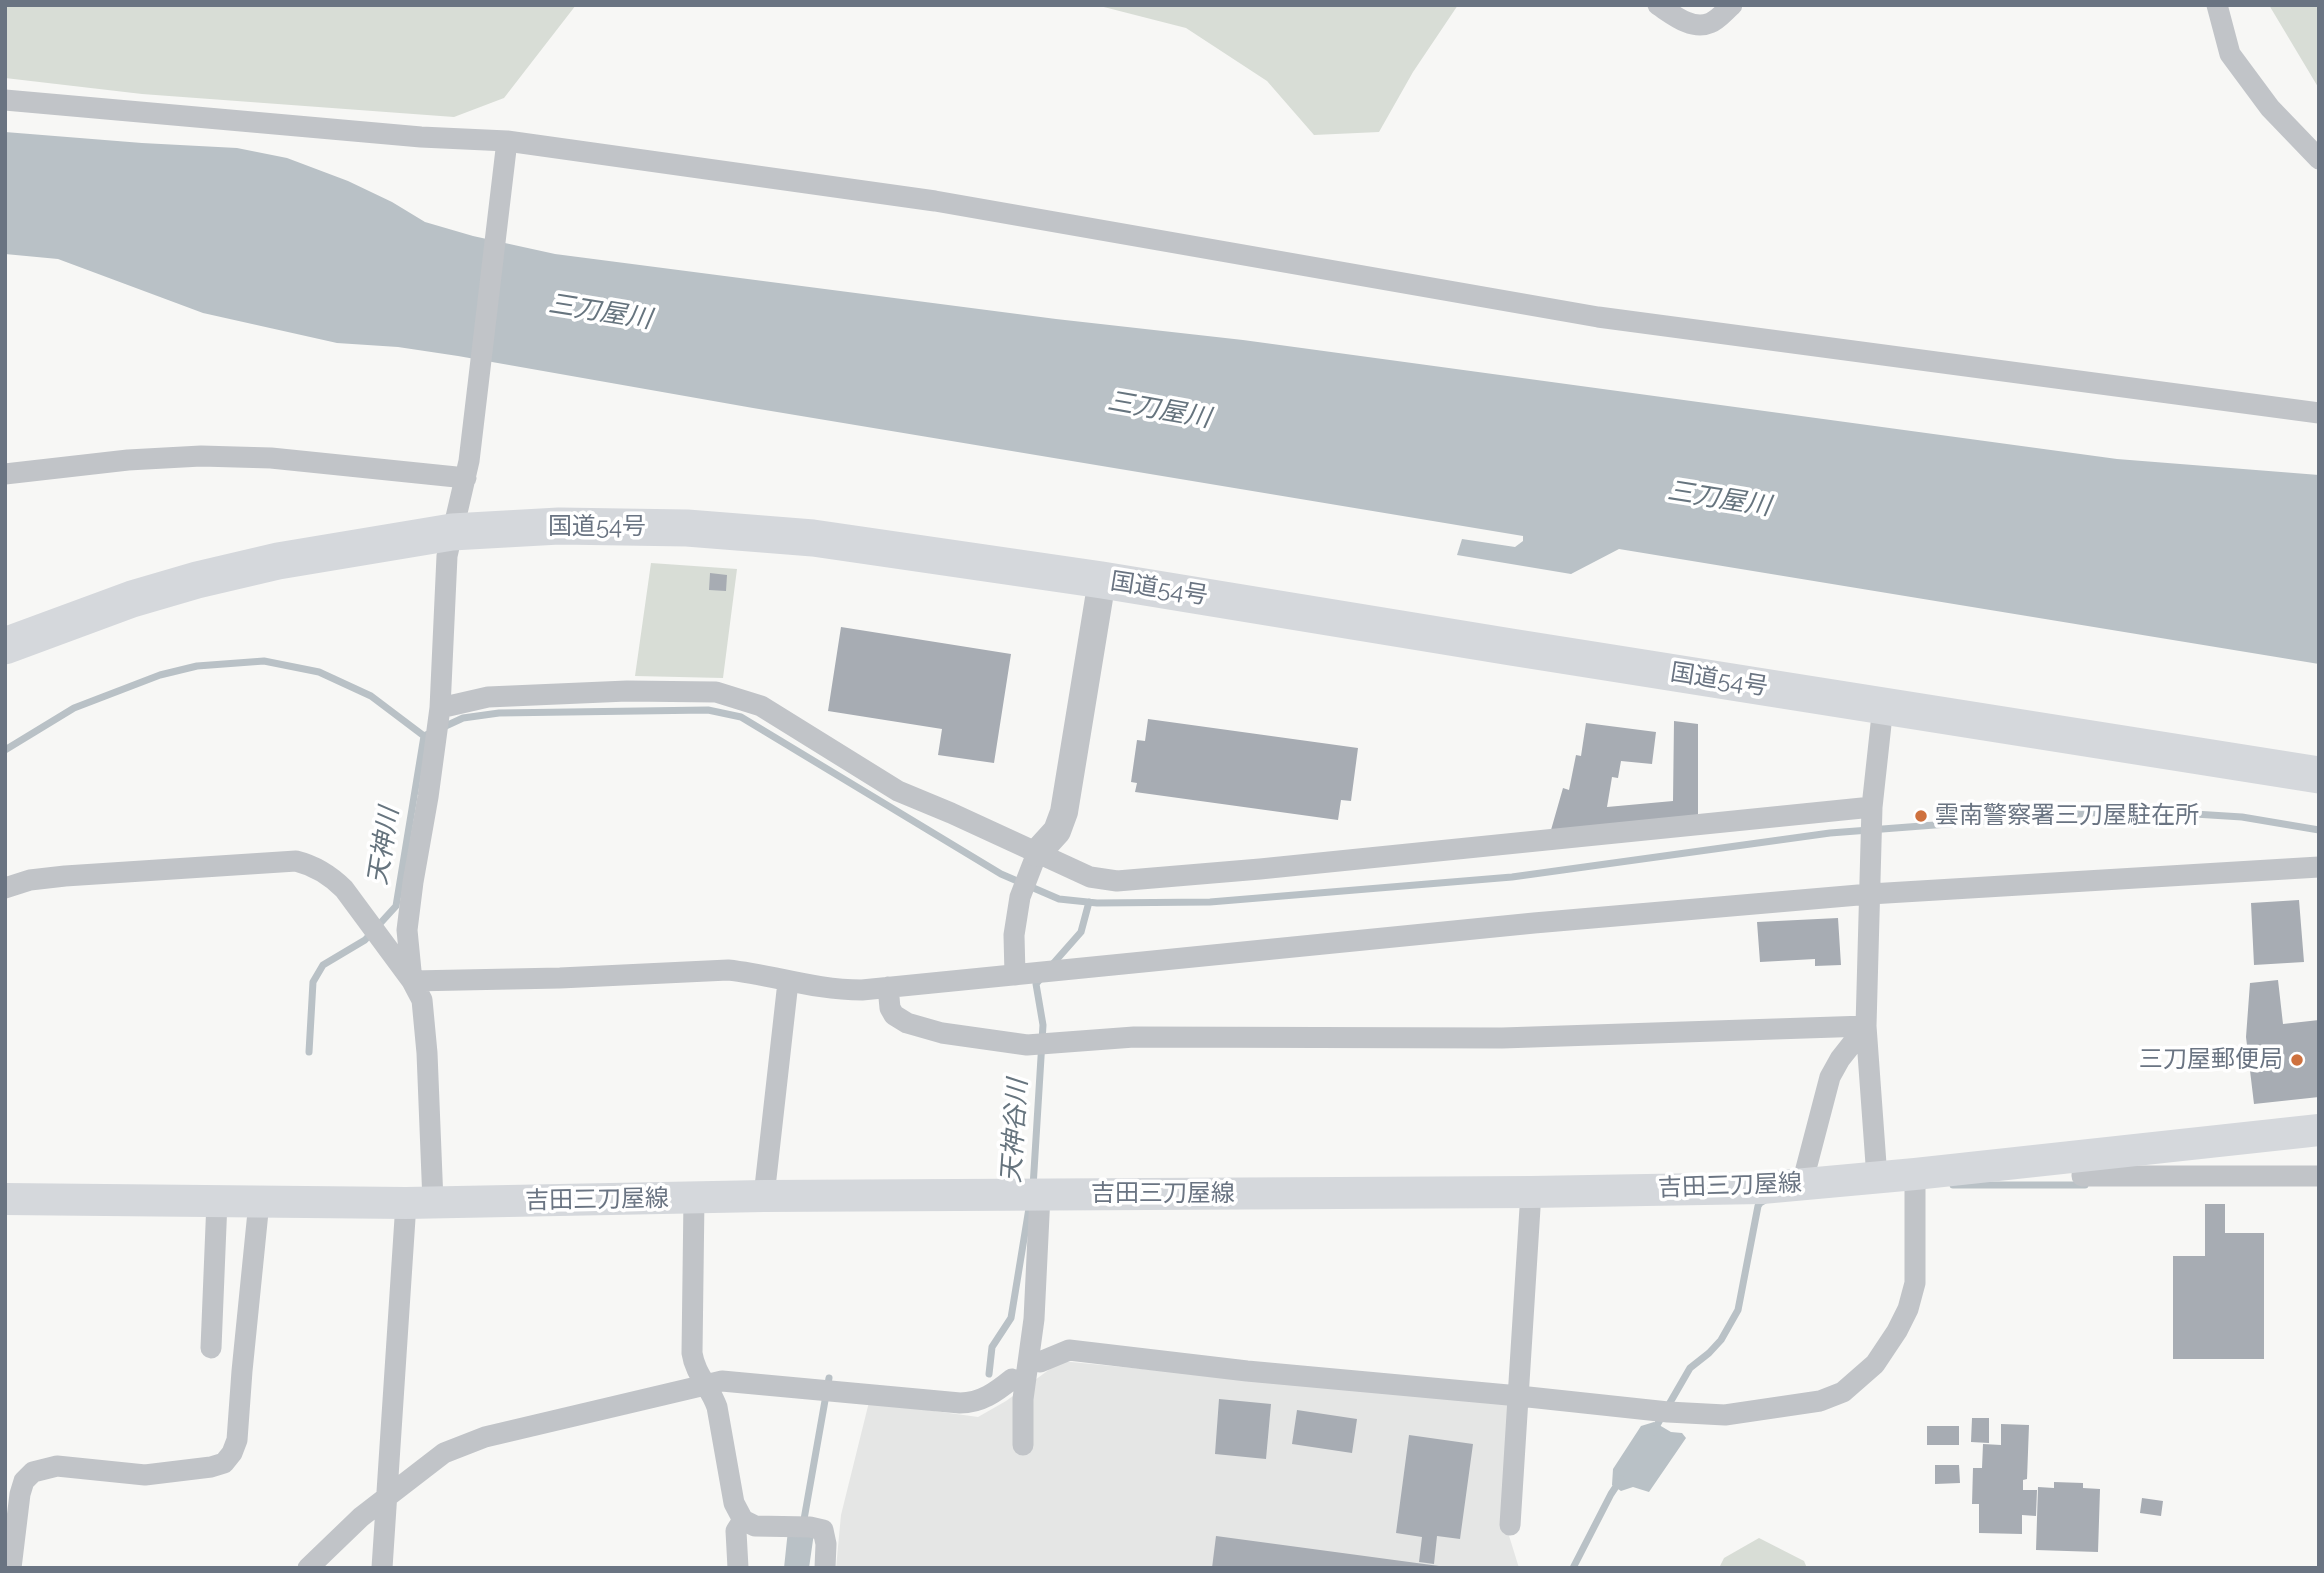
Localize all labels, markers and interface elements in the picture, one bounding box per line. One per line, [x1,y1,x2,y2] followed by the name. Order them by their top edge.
[546,288,654,336] water label: 三刀屋川
[1105,386,1213,434] water label: 三刀屋川
[1665,475,1773,523] water label: 三刀屋川
[548,513,646,541] street label: 国道54号
[1108,567,1210,611] street label: 国道54号
[1668,658,1770,702] street label: 国道54号
[1935,802,2199,830] place label: 雲南警察署三刀屋駐在所
[362,805,406,887] water label: 天神川
[1913,808,1929,824] marker: 雲南警察署三刀屋駐在所
[2139,1046,2283,1074] place label: 三刀屋郵便局
[2289,1052,2305,1068] marker: 三刀屋郵便局
[996,1078,1034,1184] water label: 天神谷川
[1658,1169,1802,1203] street label: 吉田三刀屋線
[1091,1180,1235,1208] street label: 吉田三刀屋線
[525,1184,669,1216] street label: 吉田三刀屋線

